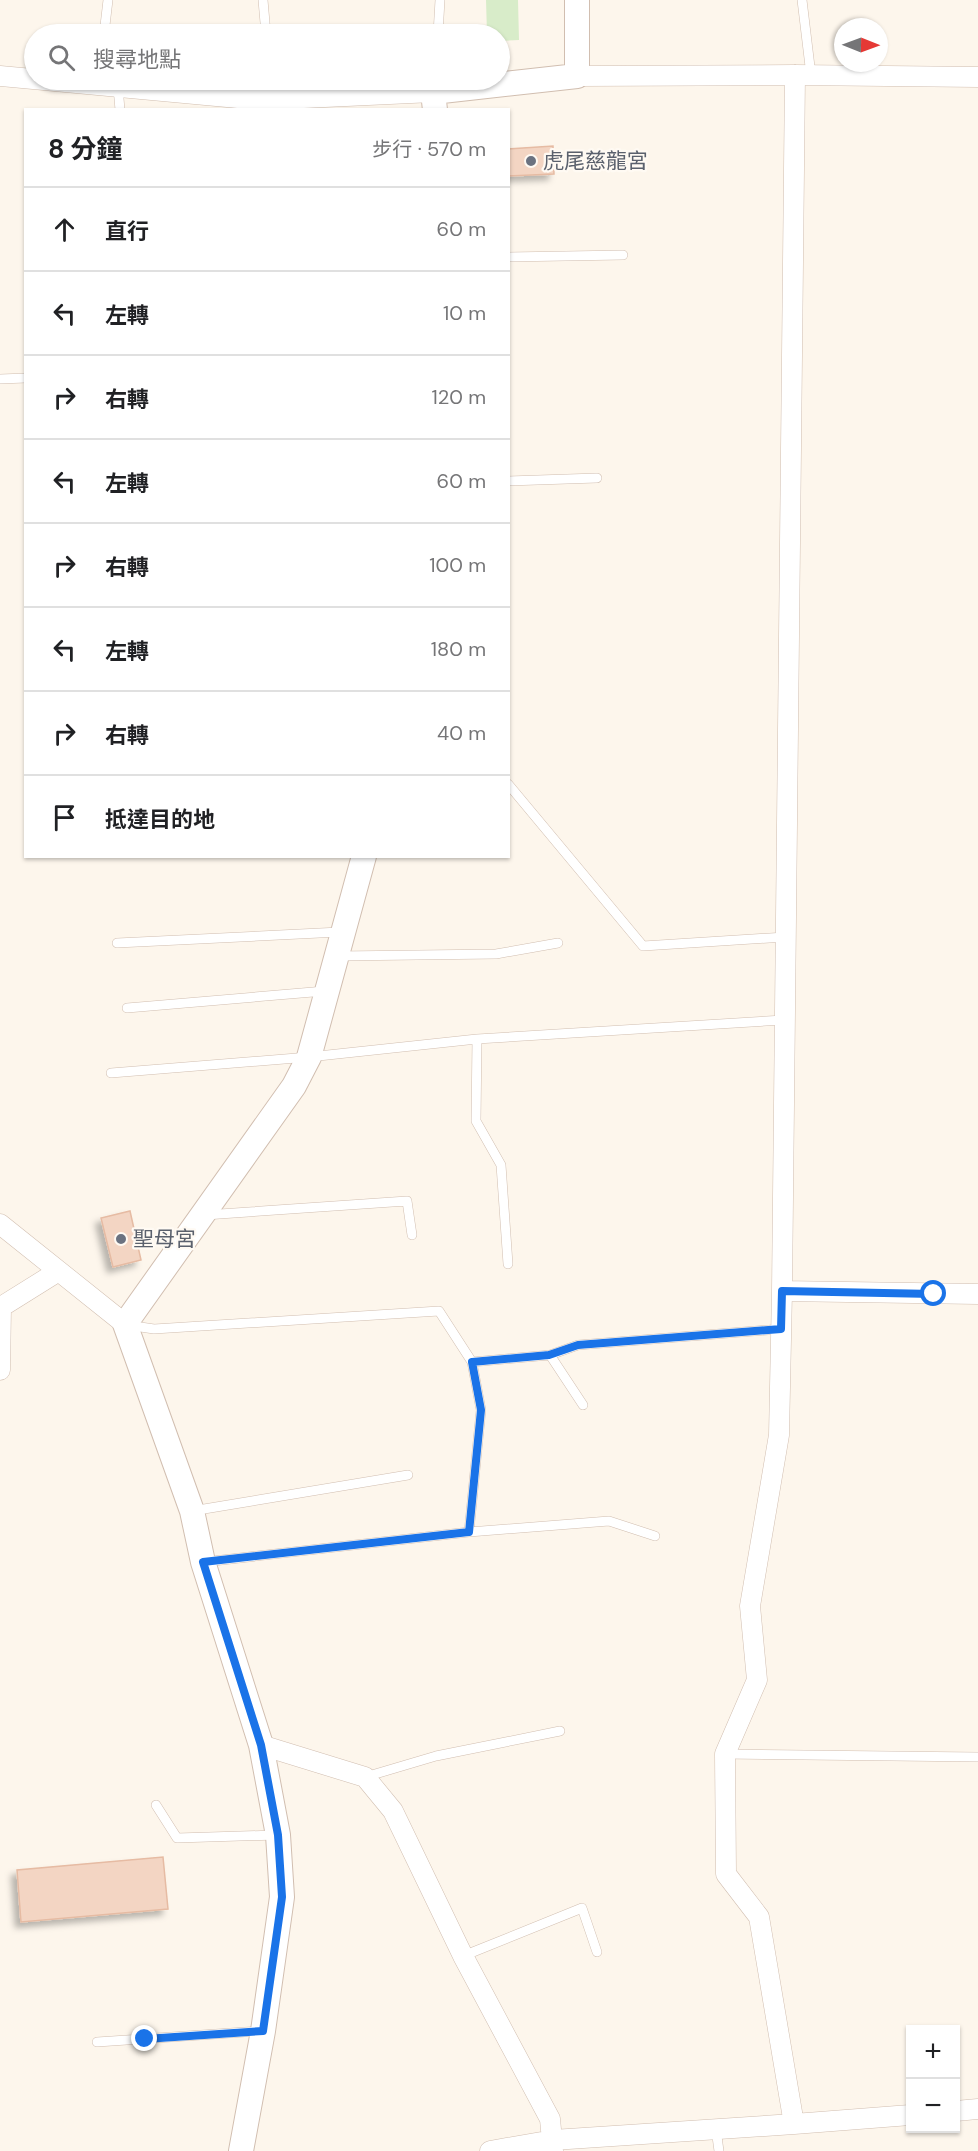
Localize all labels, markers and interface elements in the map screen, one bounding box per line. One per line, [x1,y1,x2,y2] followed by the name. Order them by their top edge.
[834,18,888,72] north arrow
[24,24,510,90] search box
[45,41,78,74] icon: search
[93,45,181,74] text: 搜尋地點
[48,132,123,166] text: 8 分鐘
[372,136,486,162] text: 步行 · 570 m
[543,147,648,175] place label: 虎尾慈龍宮
[524,154,538,168] marker: 虎尾慈龍宮
[48,213,81,246] icon: ahead
[437,216,486,242] text: 60 m
[105,217,149,246] text: 直行
[48,297,81,330] icon: left
[443,300,486,326] text: 10 m
[105,301,149,330] text: 左轉
[48,381,81,414] icon: right
[432,384,486,410] text: 120 m
[105,385,149,414] text: 右轉
[48,465,81,498] icon: left
[437,468,486,494] text: 60 m
[105,469,149,498] text: 左轉
[48,549,81,582] icon: right
[429,552,486,578] text: 100 m
[105,553,149,582] text: 右轉
[48,633,81,666] icon: left
[431,636,486,662] text: 180 m
[105,637,149,666] text: 左轉
[48,717,81,750] icon: right
[437,720,486,746] text: 40 m
[105,721,149,750] text: 右轉
[48,801,81,834] icon: arrive
[105,805,215,834] text: 抵達目的地
[133,1225,196,1253] place label: 聖母宮
[114,1232,128,1246] marker: 聖母宮
[920,1280,946,1306] route start
[131,2025,157,2051] route end
[906,2025,960,2133] map controls
[906,2025,960,2079] button: +
[906,2079,960,2133] button: −

